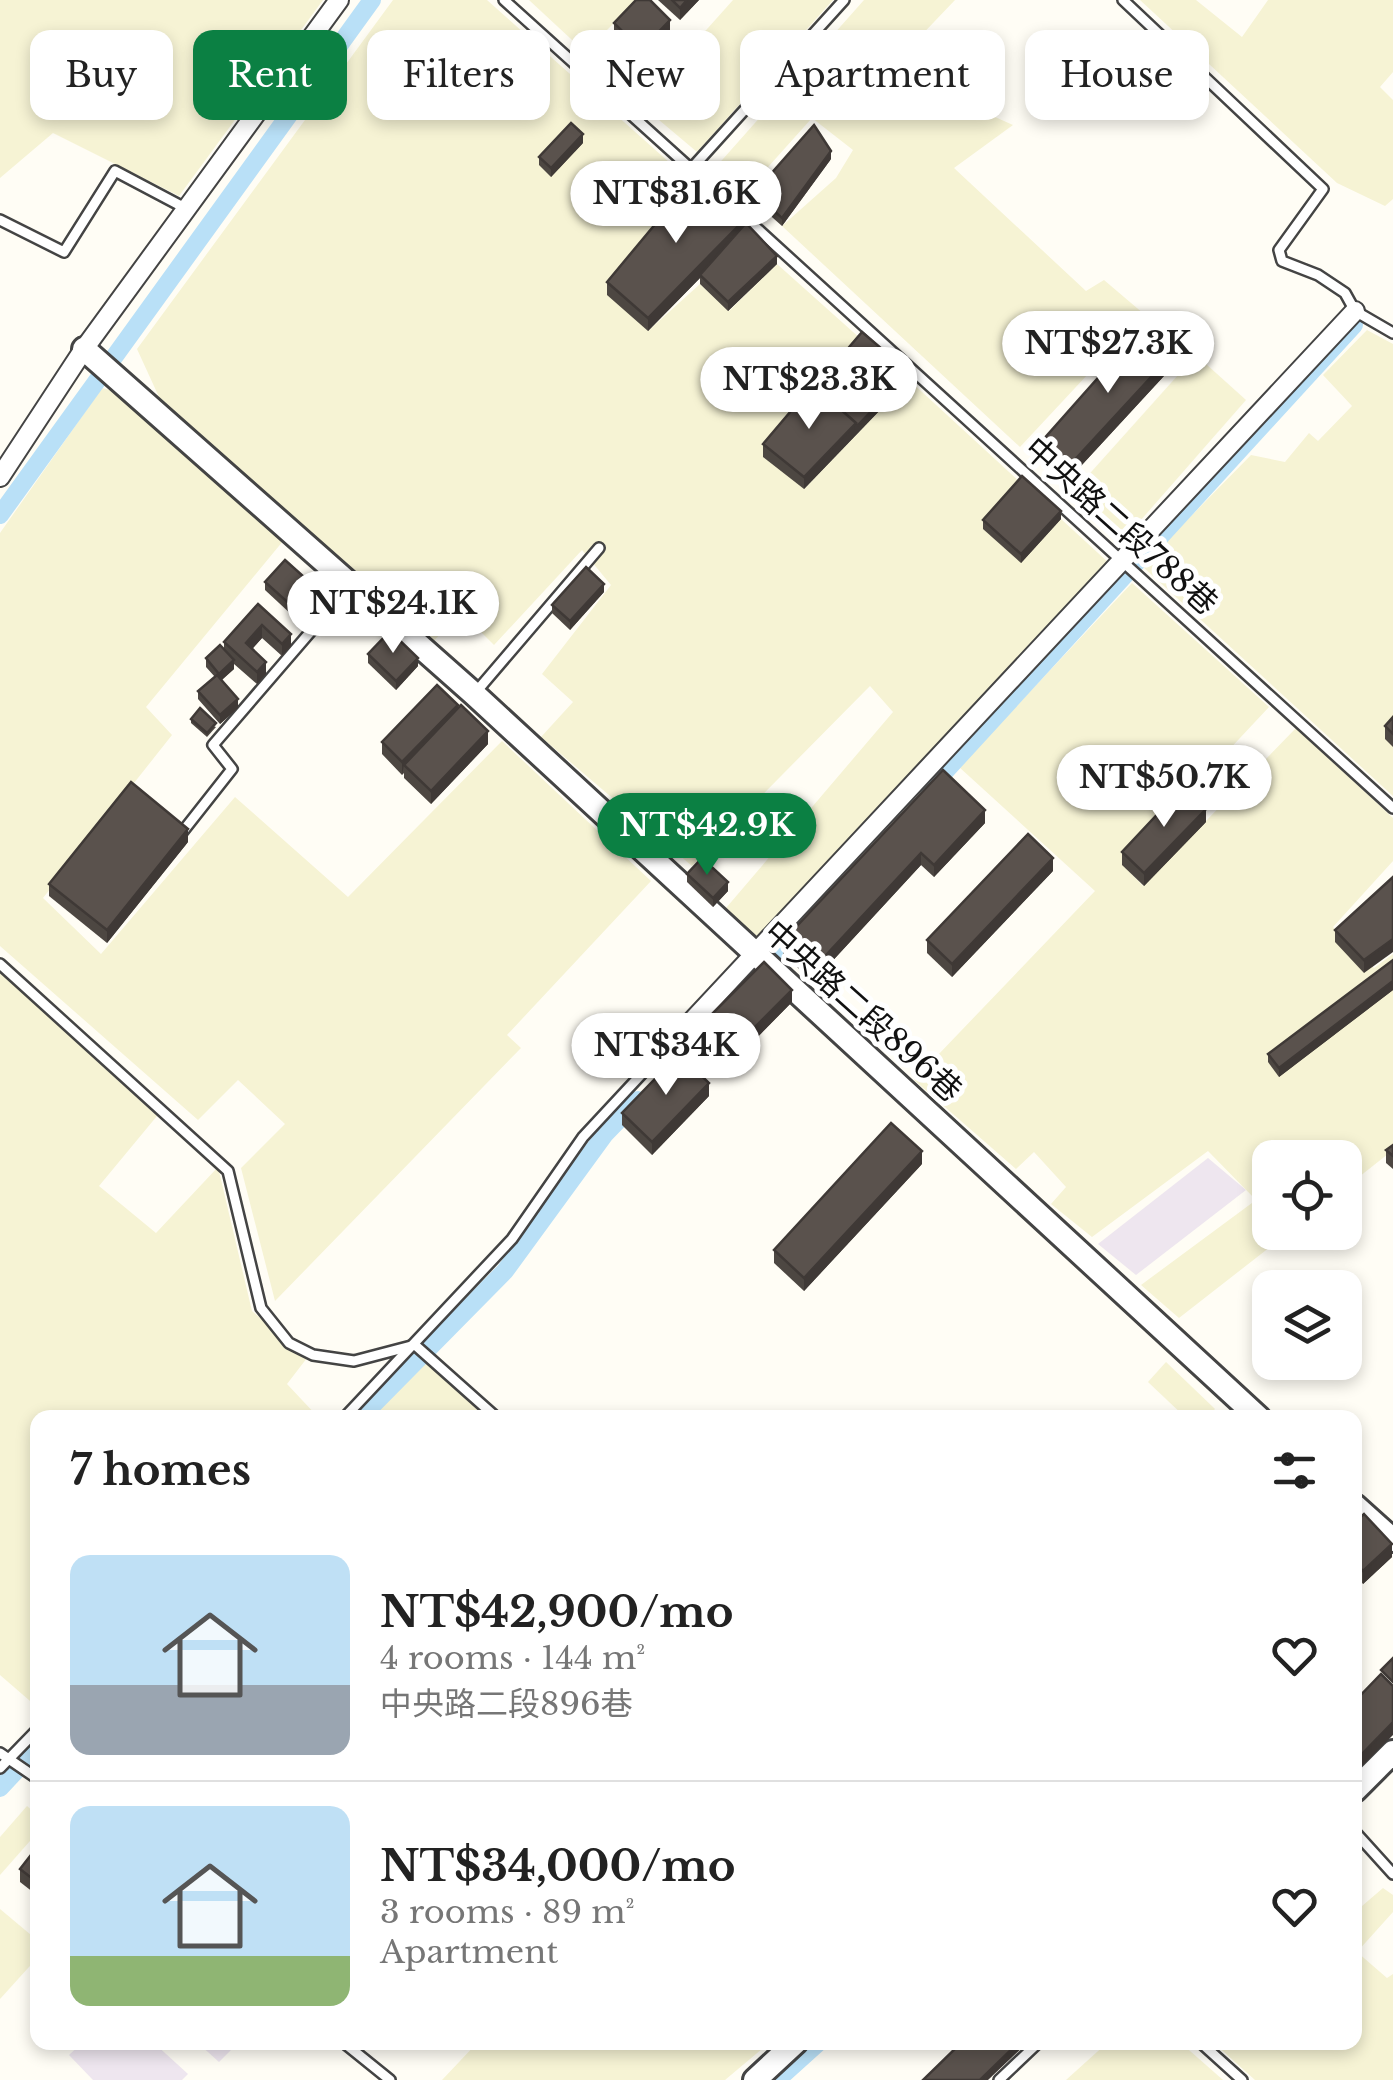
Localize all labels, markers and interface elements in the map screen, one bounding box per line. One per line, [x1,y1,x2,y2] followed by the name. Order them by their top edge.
[30,30,173,120] chip: Buy
[193,30,347,120] chip: Rent
[367,30,550,120] chip: Filters
[570,30,720,120] chip: New
[740,30,1005,120] chip: Apartment
[1025,30,1209,120] chip: House
[573,161,779,246] pin: NT$31.6K
[592,173,760,213] text: NT$31.6K
[1005,311,1211,396] pin: NT$27.3K
[1024,323,1192,363] text: NT$27.3K
[706,347,912,432] pin: NT$23.3K
[722,359,896,399] text: NT$23.3K
[1016,429,1226,623] street label: 中央路二段788巷
[290,571,496,656] pin: NT$24.1K
[309,583,477,623] text: NT$24.1K
[1061,745,1267,830] pin: NT$50.7K
[1079,757,1249,797] text: NT$50.7K
[604,793,810,878] pin: NT$42.9K
[619,805,795,845] text: NT$42.9K
[756,912,970,1110] street label: 中央路二段896巷
[585,1013,747,1098] pin: NT$34K
[593,1025,739,1065] text: NT$34K
[1252,1140,1362,1380] map controls
[1252,1140,1362,1250] button: locate
[1252,1270,1362,1380] button: layers
[1267,1443,1322,1498] icon: filters
[70,1444,251,1496] text: 7 homes
[380,1586,733,1638] text: NT$42,900/mo
[150,1595,270,1715] icon: home
[1267,1628,1322,1683] icon: heart
[380,1638,645,1678] text: 4 rooms · 144 m²
[380,1684,633,1724] text: 中央路二段896巷
[380,1840,735,1892] text: NT$34,000/mo
[150,1846,270,1966] icon: home
[1267,1879,1322,1934] icon: heart
[380,1892,635,1932] text: 3 rooms · 89 m²
[380,1932,558,1972] text: Apartment

